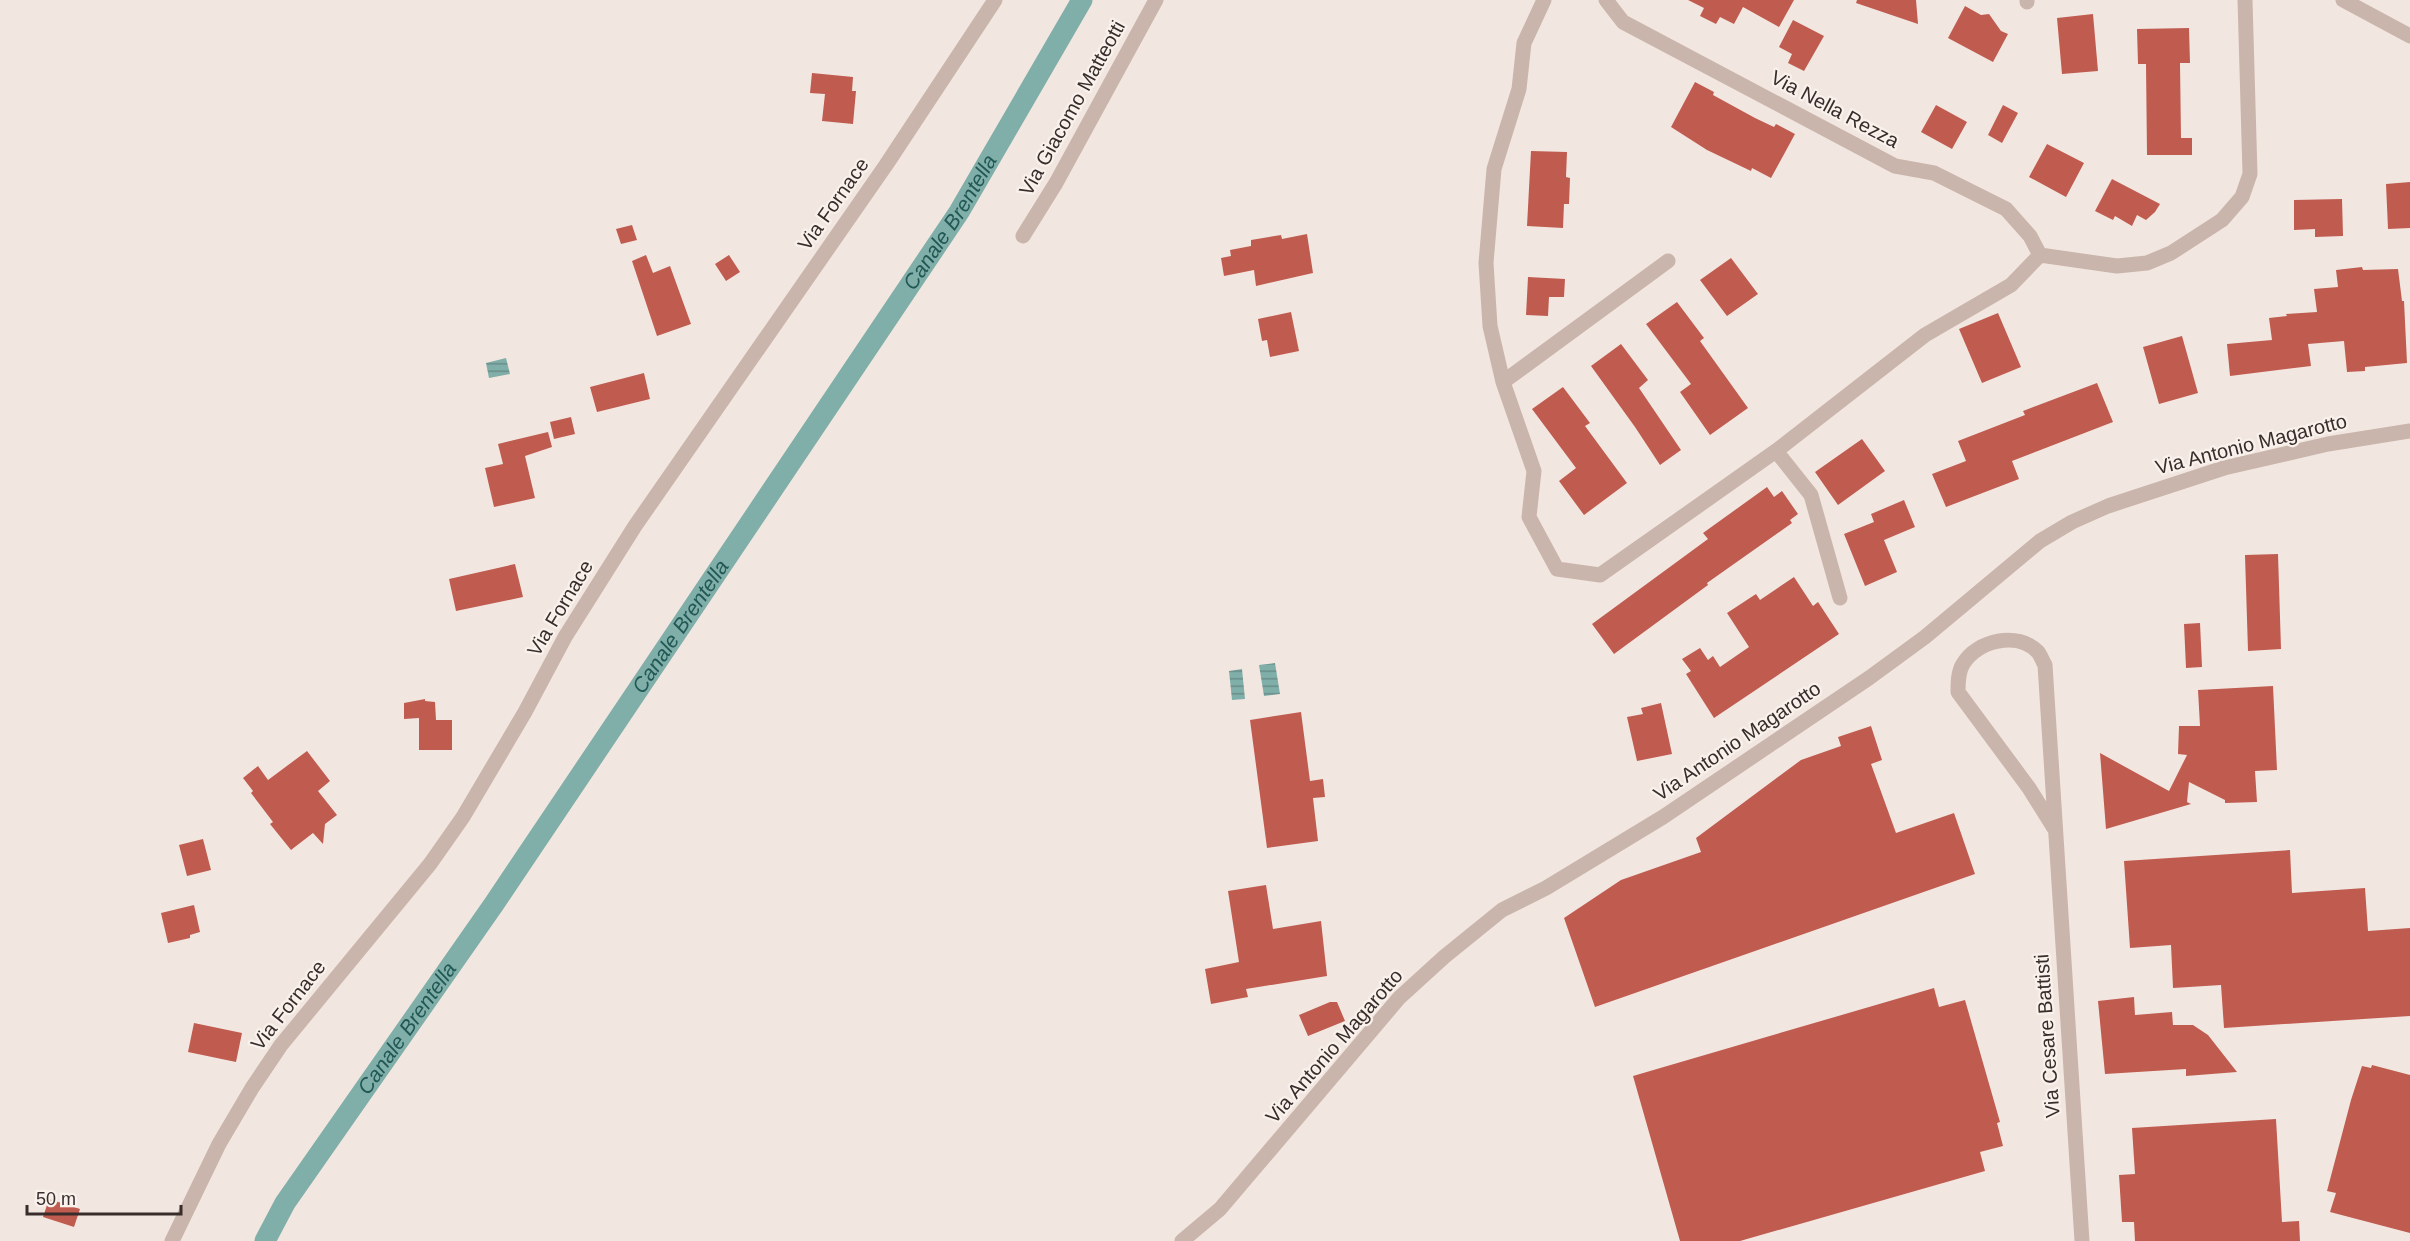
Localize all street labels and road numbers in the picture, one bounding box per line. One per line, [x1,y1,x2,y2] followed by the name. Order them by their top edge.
[1015,17,1129,199] street label: Via Giacomo Matteotti
[1767,66,1904,152] street label: Via Nella Rezza
[793,154,873,254] street label: Via Fornace
[2153,410,2349,478] street label: Via Antonio Magarotto
[523,556,597,660] street label: Via Fornace
[1649,677,1825,805] street label: Via Antonio Magarotto
[2030,953,2064,1119] street label: Via Cesare Battisti
[246,956,330,1054] street label: Via Fornace
[1261,965,1407,1127] street label: Via Antonio Magarotto

